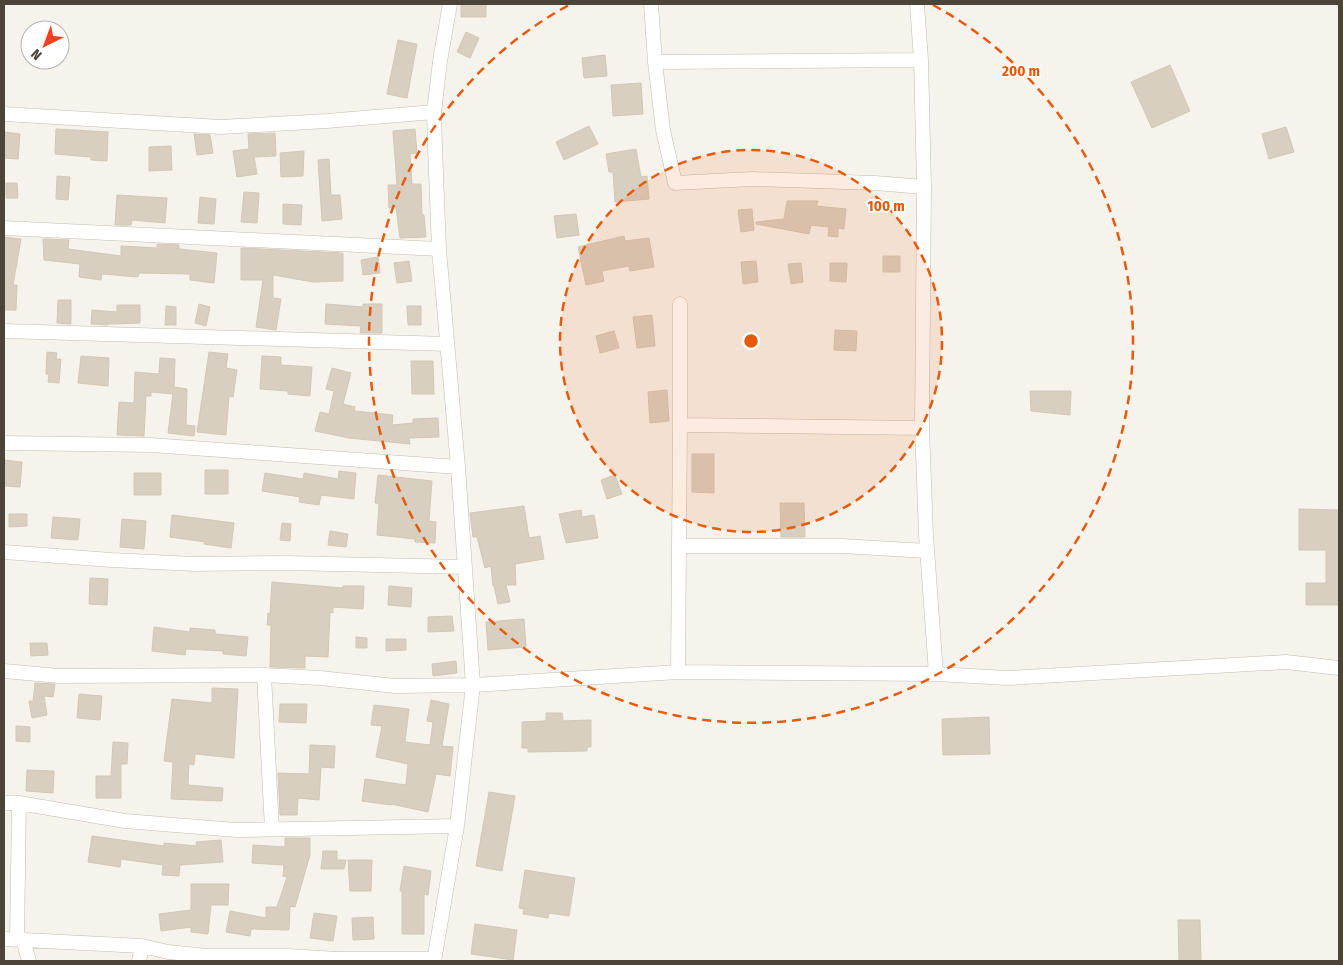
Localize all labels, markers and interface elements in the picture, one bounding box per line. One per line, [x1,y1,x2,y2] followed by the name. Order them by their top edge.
[20,20,70,70] north arrow
[28,45,45,63] text: N
[1001,62,1040,80] text: 200 m
[867,197,905,215] text: 100 m
[742,332,760,350] centre of rings

